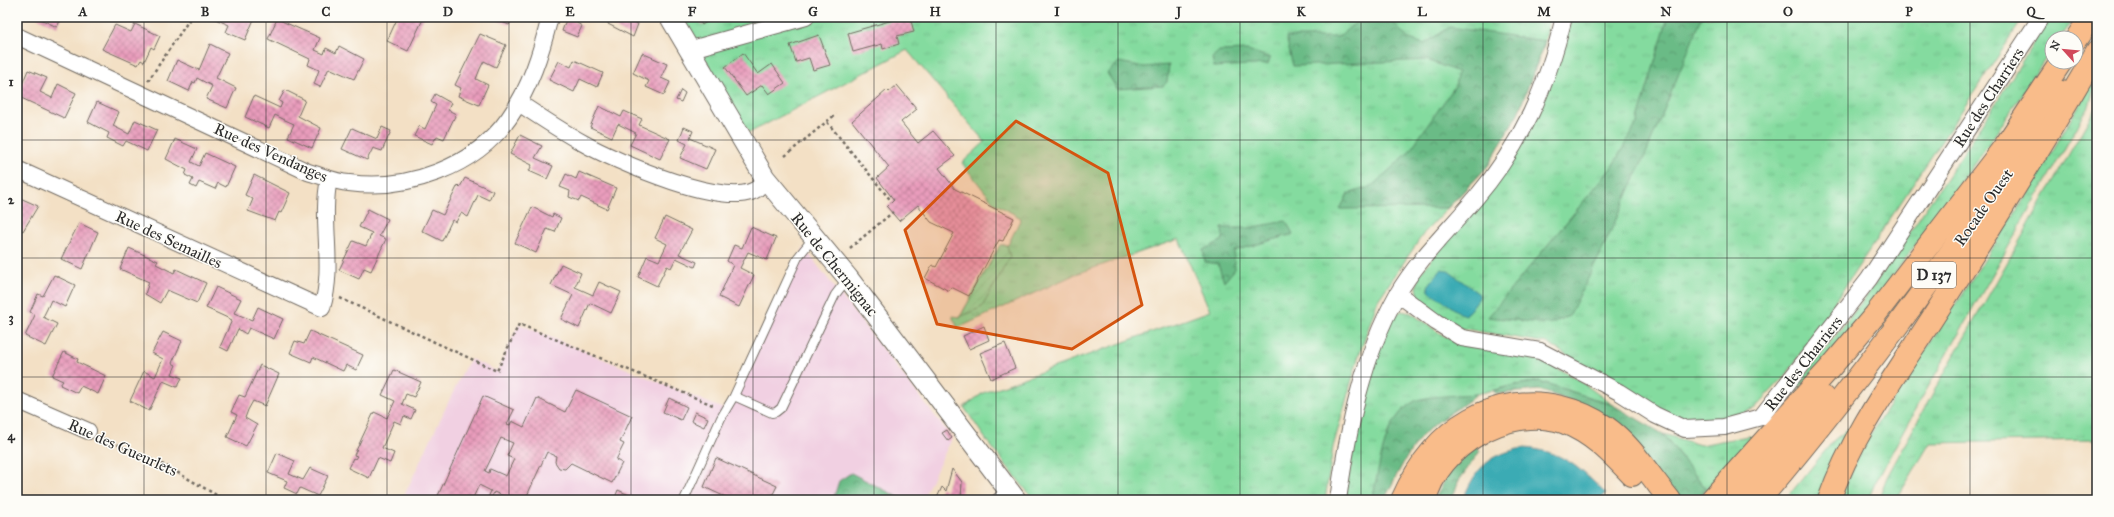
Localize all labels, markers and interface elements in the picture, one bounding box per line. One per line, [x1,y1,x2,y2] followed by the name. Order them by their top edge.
[78,4,88,20] text: A
[201,4,210,20] text: B
[322,4,331,20] text: C
[443,4,453,20] text: D
[565,4,575,20] text: E
[688,4,697,20] text: F
[808,4,818,20] text: G
[929,4,941,20] text: H
[1054,4,1060,20] text: I
[1174,4,1182,20] text: J
[1296,4,1306,20] text: K
[1417,4,1427,20] text: L
[1537,4,1551,20] text: M
[1660,4,1672,20] text: N
[1783,4,1793,20] text: O
[1905,4,1913,20] text: P
[2026,4,2045,20] text: Q
[2044,30,2084,70] north arrow
[2048,38,2064,53] text: N
[1949,44,2028,151] street label: Rue des Charriers
[8,74,14,90] text: 1
[211,119,331,187] street label: Rue des Vendanges
[1950,165,2017,250] street label: Rocade Ouest
[8,192,15,208] text: 2
[113,206,225,272] street label: Rue des Semailles
[786,209,882,321] street label: Rue de Chermignac
[1912,262,1956,288] road number: D 137
[8,310,14,326] text: 3
[1760,312,1846,415] street label: Rue des Charriers
[65,415,180,480] street label: Rue des Gueurlets
[7,428,15,444] text: 4

